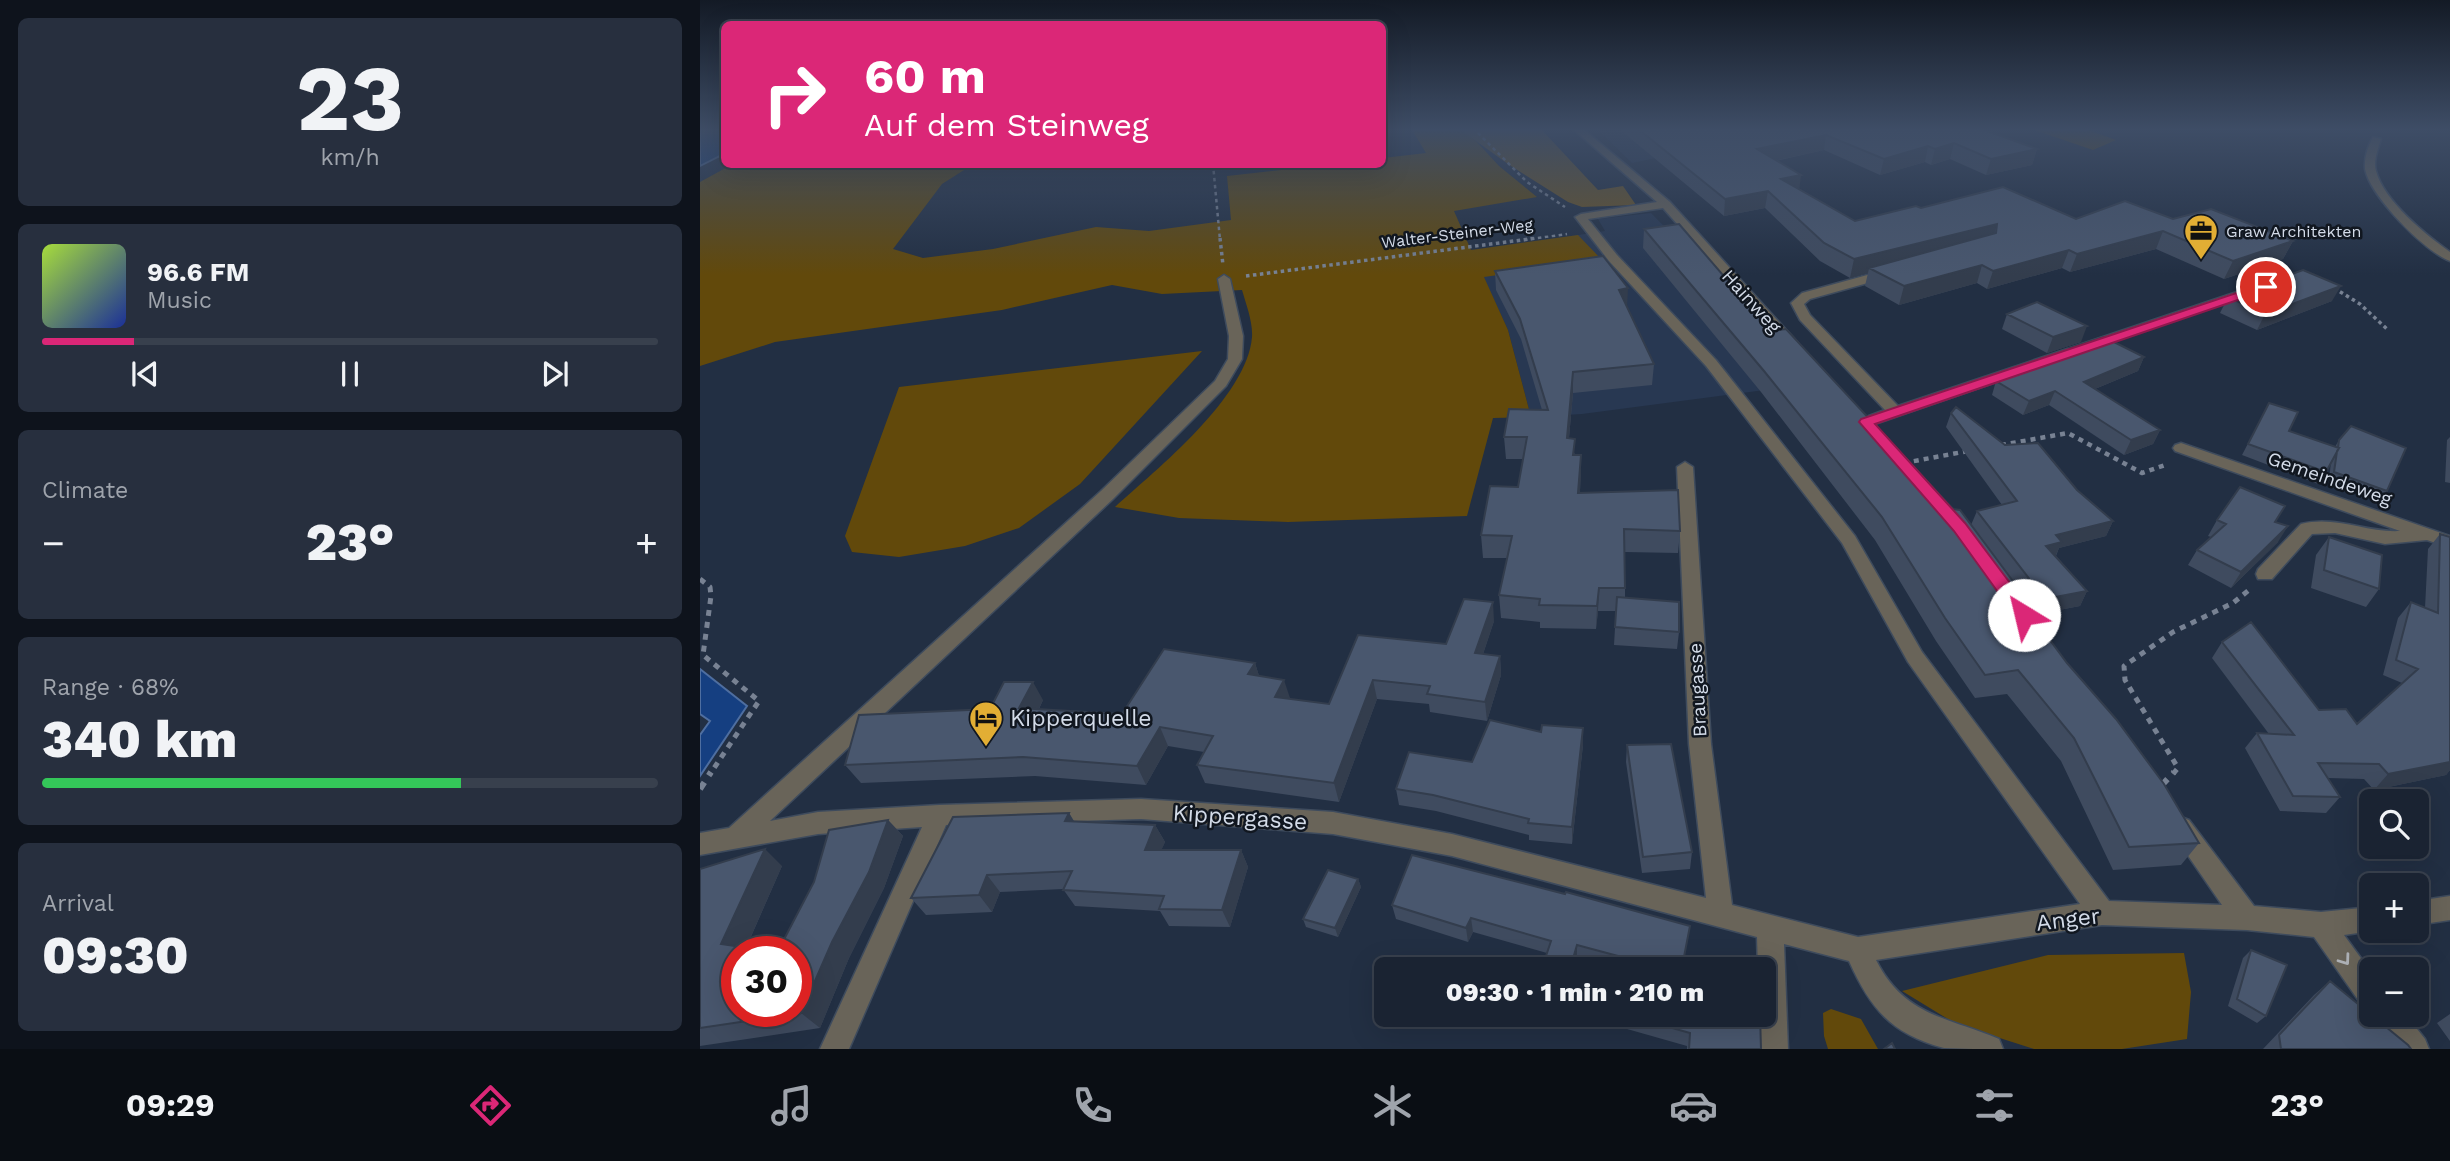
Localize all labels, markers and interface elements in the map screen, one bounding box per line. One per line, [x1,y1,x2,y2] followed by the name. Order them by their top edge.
[296,45,404,152] text: 23
[864,47,986,105] text: 60 m
[749,49,840,140] icon: right
[864,106,1149,144] text: Auf dem Steinweg
[320,144,380,171] text: km/h
[2182,212,2220,261] office icon: Graw Architekten
[1380,215,1534,252] street label: Walter-Steiner-Weg
[2226,222,2361,241] place label: Graw Architekten
[147,257,249,287] text: 96.6 FM
[2236,257,2296,317] pin
[1717,265,1787,339] street label: Hainweg
[2247,268,2285,306] icon: arrive
[147,287,212,314] text: Music
[126,355,164,393] icon: previous
[331,355,369,393] icon: pause
[536,355,574,393] icon: next
[2265,446,2396,511] street label: Gemeindeweg
[42,477,128,504] text: Climate
[306,512,394,573] text: 23°
[42,521,65,565] text: −
[635,521,658,565] text: +
[1987,578,2061,652] position arrow
[1684,642,1711,738] street label: Braugasse
[42,674,179,701] text: Range · 68%
[967,699,1005,748] hotel icon: Kipperquelle
[1010,705,1152,732] place label: Kipperquelle
[42,709,237,770] text: 340 km
[2359,789,2429,1027] map controls
[2359,789,2429,859] button: search
[1172,799,1308,836] street label: Kippergasse
[2359,873,2429,943] button: +
[42,890,114,917] text: Arrival
[2034,902,2102,937] street label: Anger
[42,925,189,986] text: 09:30
[721,936,812,1027] speed limit sign: 30
[2337,953,2350,965] one-way arrow
[2359,957,2429,1027] button: −
[1446,977,1704,1007] text: 09:30 · 1 min · 210 m
[466,1081,515,1130] icon: directions
[767,1081,816,1130] icon: music
[1068,1081,1117,1130] icon: phone
[1368,1081,1417,1130] icon: climate
[1669,1081,1718,1130] icon: car
[1970,1081,2019,1130] icon: filters
[126,1086,215,1124] text: 09:29
[2270,1086,2324,1124] text: 23°

